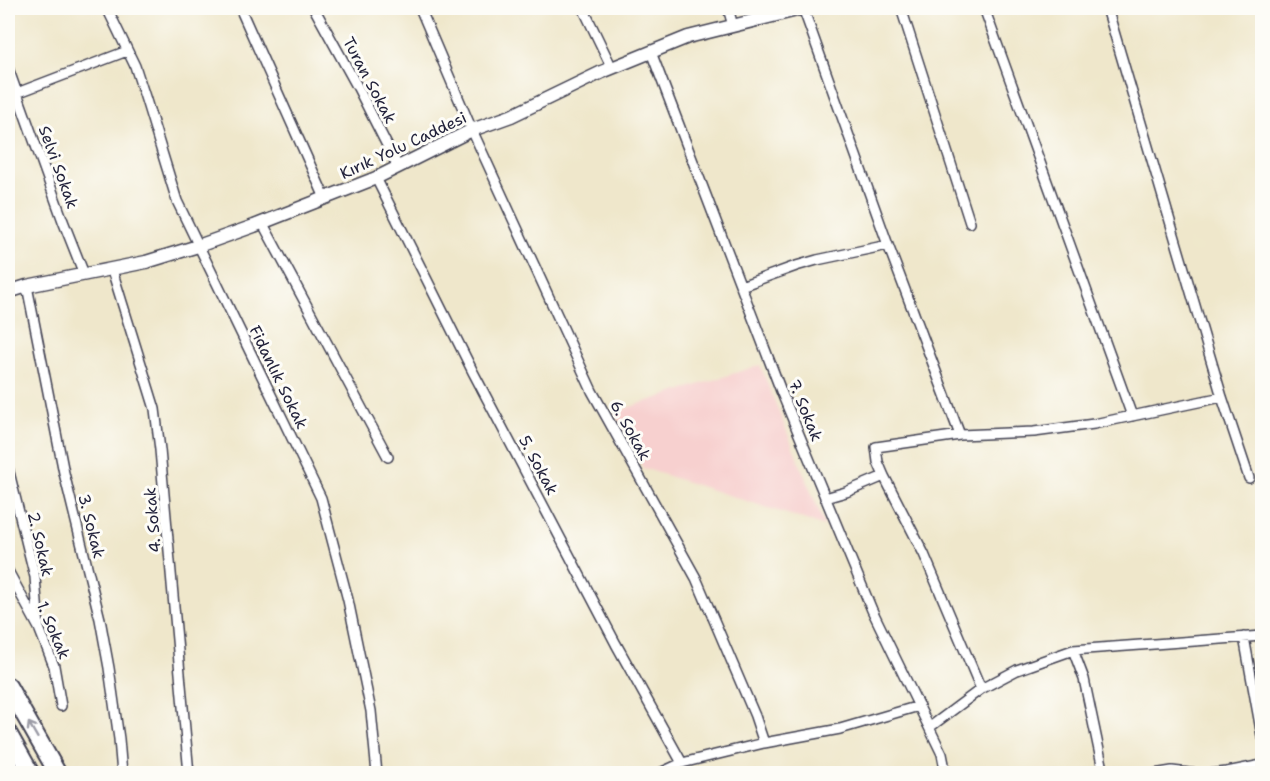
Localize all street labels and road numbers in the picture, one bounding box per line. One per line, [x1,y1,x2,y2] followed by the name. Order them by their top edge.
[338,33,401,127] street label: Turan Sokak
[337,107,470,184] street label: Kırık Yolu Caddesi
[34,123,83,211] street label: Selvi Sokak
[244,322,313,432] street label: Fidanlık Sokak
[784,376,827,444] street label: 7. Sokak
[605,396,656,464] street label: 6. Sokak
[514,432,563,499] street label: 5. Sokak
[139,486,166,554] street label: 4. Sokak
[73,492,110,561] street label: 3. Sokak
[23,510,58,579] street label: 2. Sokak
[32,598,75,663] street label: 1. Sokak

